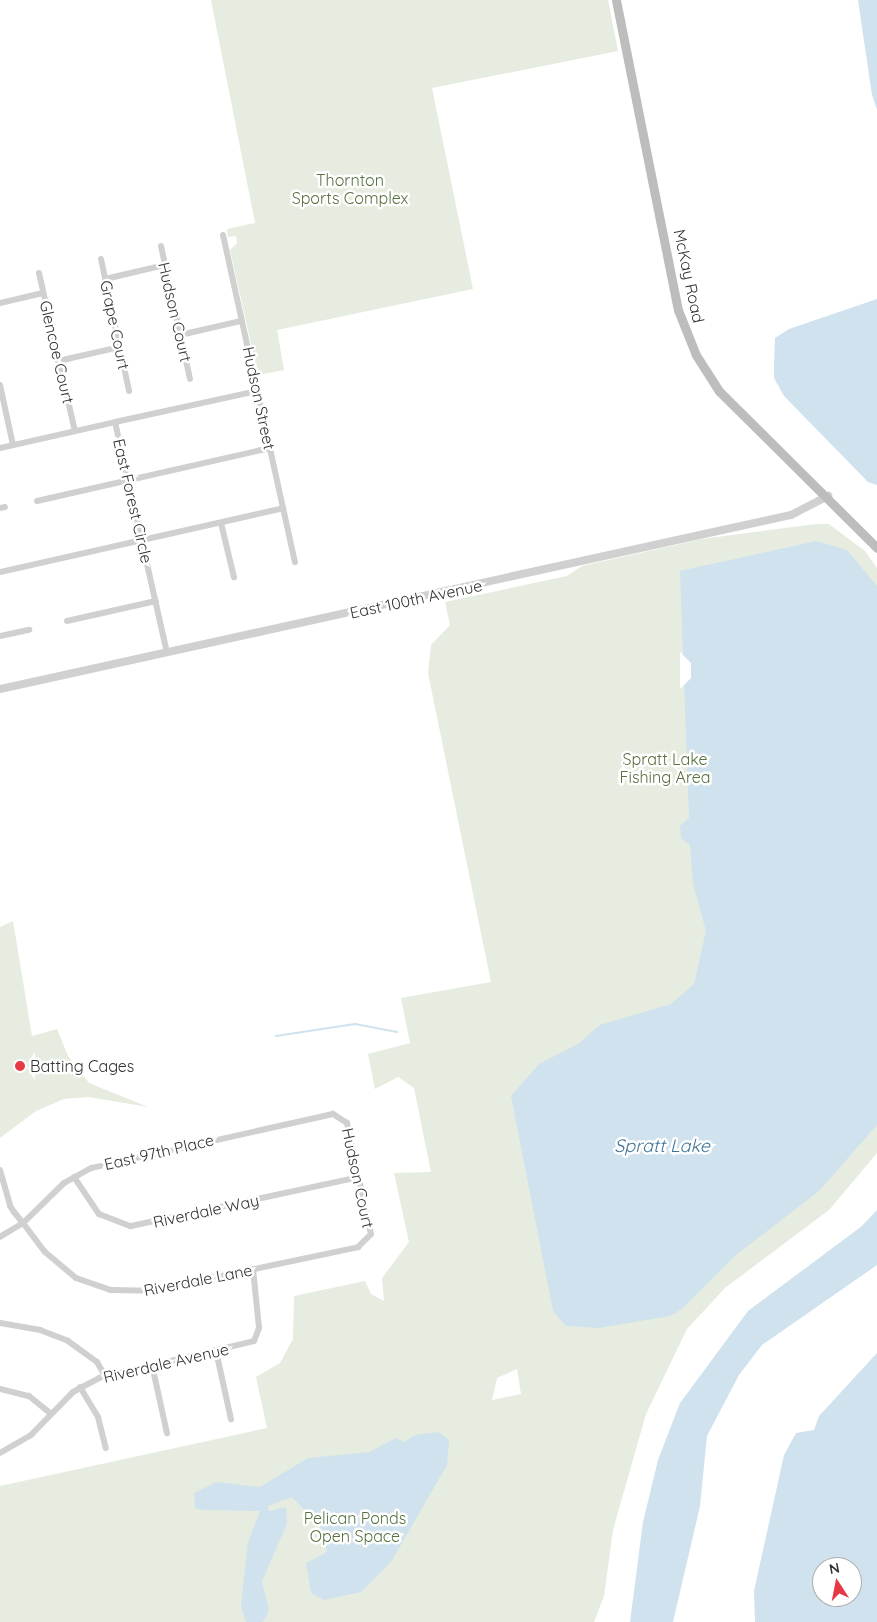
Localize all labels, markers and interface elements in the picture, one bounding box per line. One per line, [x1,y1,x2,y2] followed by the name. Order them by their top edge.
[292,170,408,208] park label: Thornton Sports Complex
[670,227,708,325] street label: McKay Road
[154,260,196,364] street label: Hudson Court
[96,279,134,371] street label: Grape Court
[36,299,78,405] street label: Glencoe Court
[239,345,279,451] street label: Hudson Street
[109,437,157,565] street label: East Forest Circle
[348,576,484,622] street label: East 100th Avenue
[619,749,711,787] park label: Spratt Lake Fishing Area
[30,1056,134,1076] place label: Batting Cages
[14,1060,26,1072] marker: Batting Cages
[338,1126,378,1230] street label: Hudson Court
[102,1130,216,1174] street label: East 97th Place
[614,1135,710,1157] water label: Spratt Lake
[151,1190,261,1232] street label: Riverdale Way
[142,1260,254,1300] street label: Riverdale Lane
[101,1339,231,1387] street label: Riverdale Avenue
[304,1508,406,1546] park label: Pelican Ponds Open Space
[812,1557,862,1607] north arrow
[828,1558,841,1578] text: N

